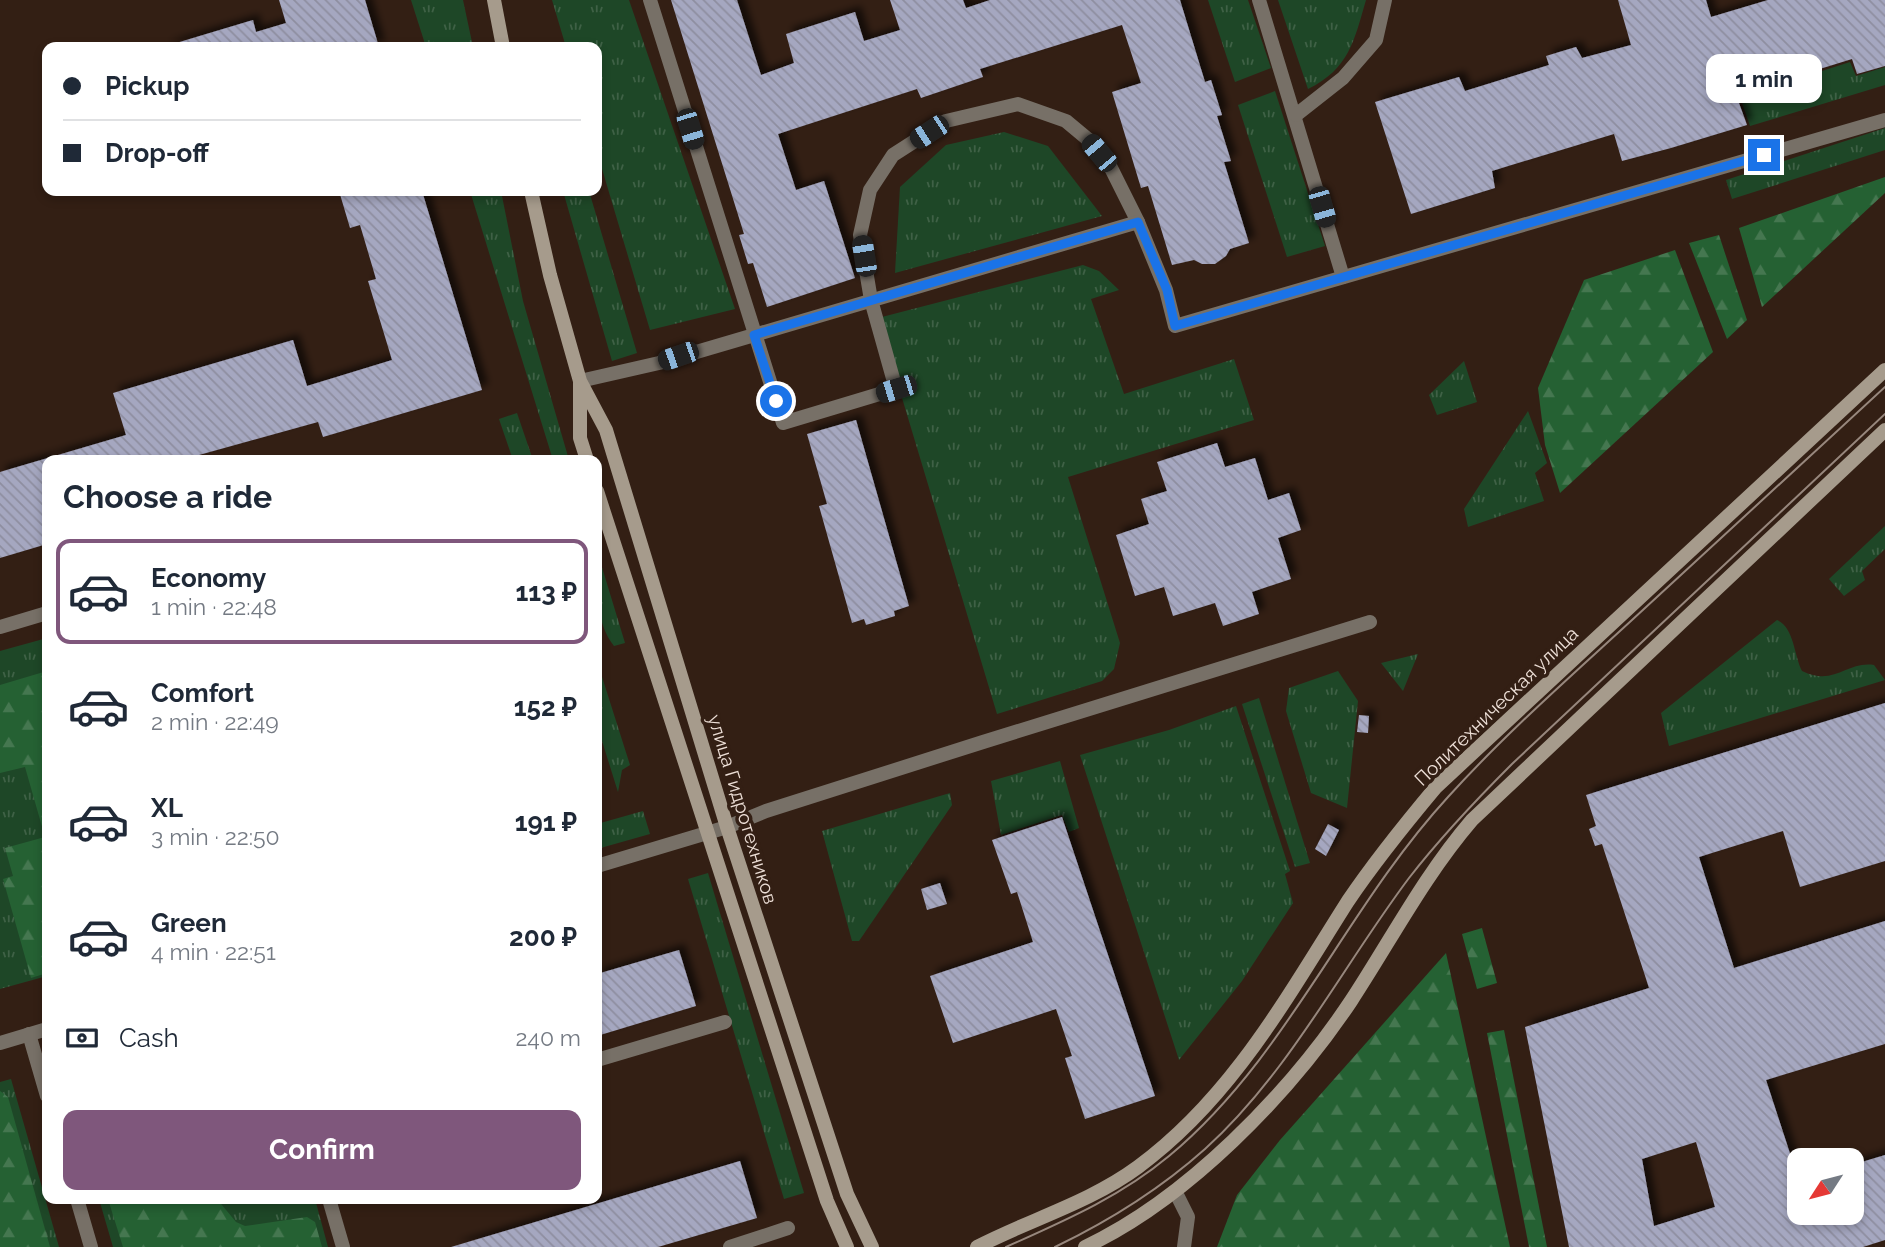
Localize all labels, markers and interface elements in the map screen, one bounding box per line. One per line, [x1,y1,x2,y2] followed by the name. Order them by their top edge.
[1706,54,1822,102] callout: 1 min
[1735,65,1793,92] text: 1 min
[105,71,190,101] text: Pickup
[674,106,707,152] car
[906,112,953,152] car
[1078,130,1121,176] car
[105,138,209,168] text: Drop-off
[1748,139,1780,171] route end
[1307,184,1338,230] car
[851,234,878,278] car
[655,339,702,373] car
[873,373,920,405] car
[760,385,792,417] route start
[63,478,272,515] text: Choose a ride
[67,560,130,623] icon: car
[151,563,266,593] text: Economy
[515,577,577,607] text: 113 ₽
[151,593,277,620] text: 1 min · 22:48
[1410,622,1582,790] street label: Политехническая улица
[67,675,130,738] icon: car
[151,678,254,708] text: Comfort
[514,692,577,722] text: 152 ₽
[151,708,279,735] text: 2 min · 22:49
[704,712,782,906] street label: улица Гидротехников
[67,790,130,853] icon: car
[151,793,183,823] text: XL
[515,807,577,837] text: 191 ₽
[151,823,280,850] text: 3 min · 22:50
[67,905,130,968] icon: car
[151,908,227,938] text: Green
[509,922,577,952] text: 200 ₽
[151,938,276,965] text: 4 min · 22:51
[63,1019,101,1057] icon: cash
[119,1023,179,1053] text: Cash
[515,1024,581,1051] text: 240 m
[63,1110,581,1190] button: Confirm
[1787,1148,1864,1225] north arrow
[1787,1148,1864,1225] map controls

